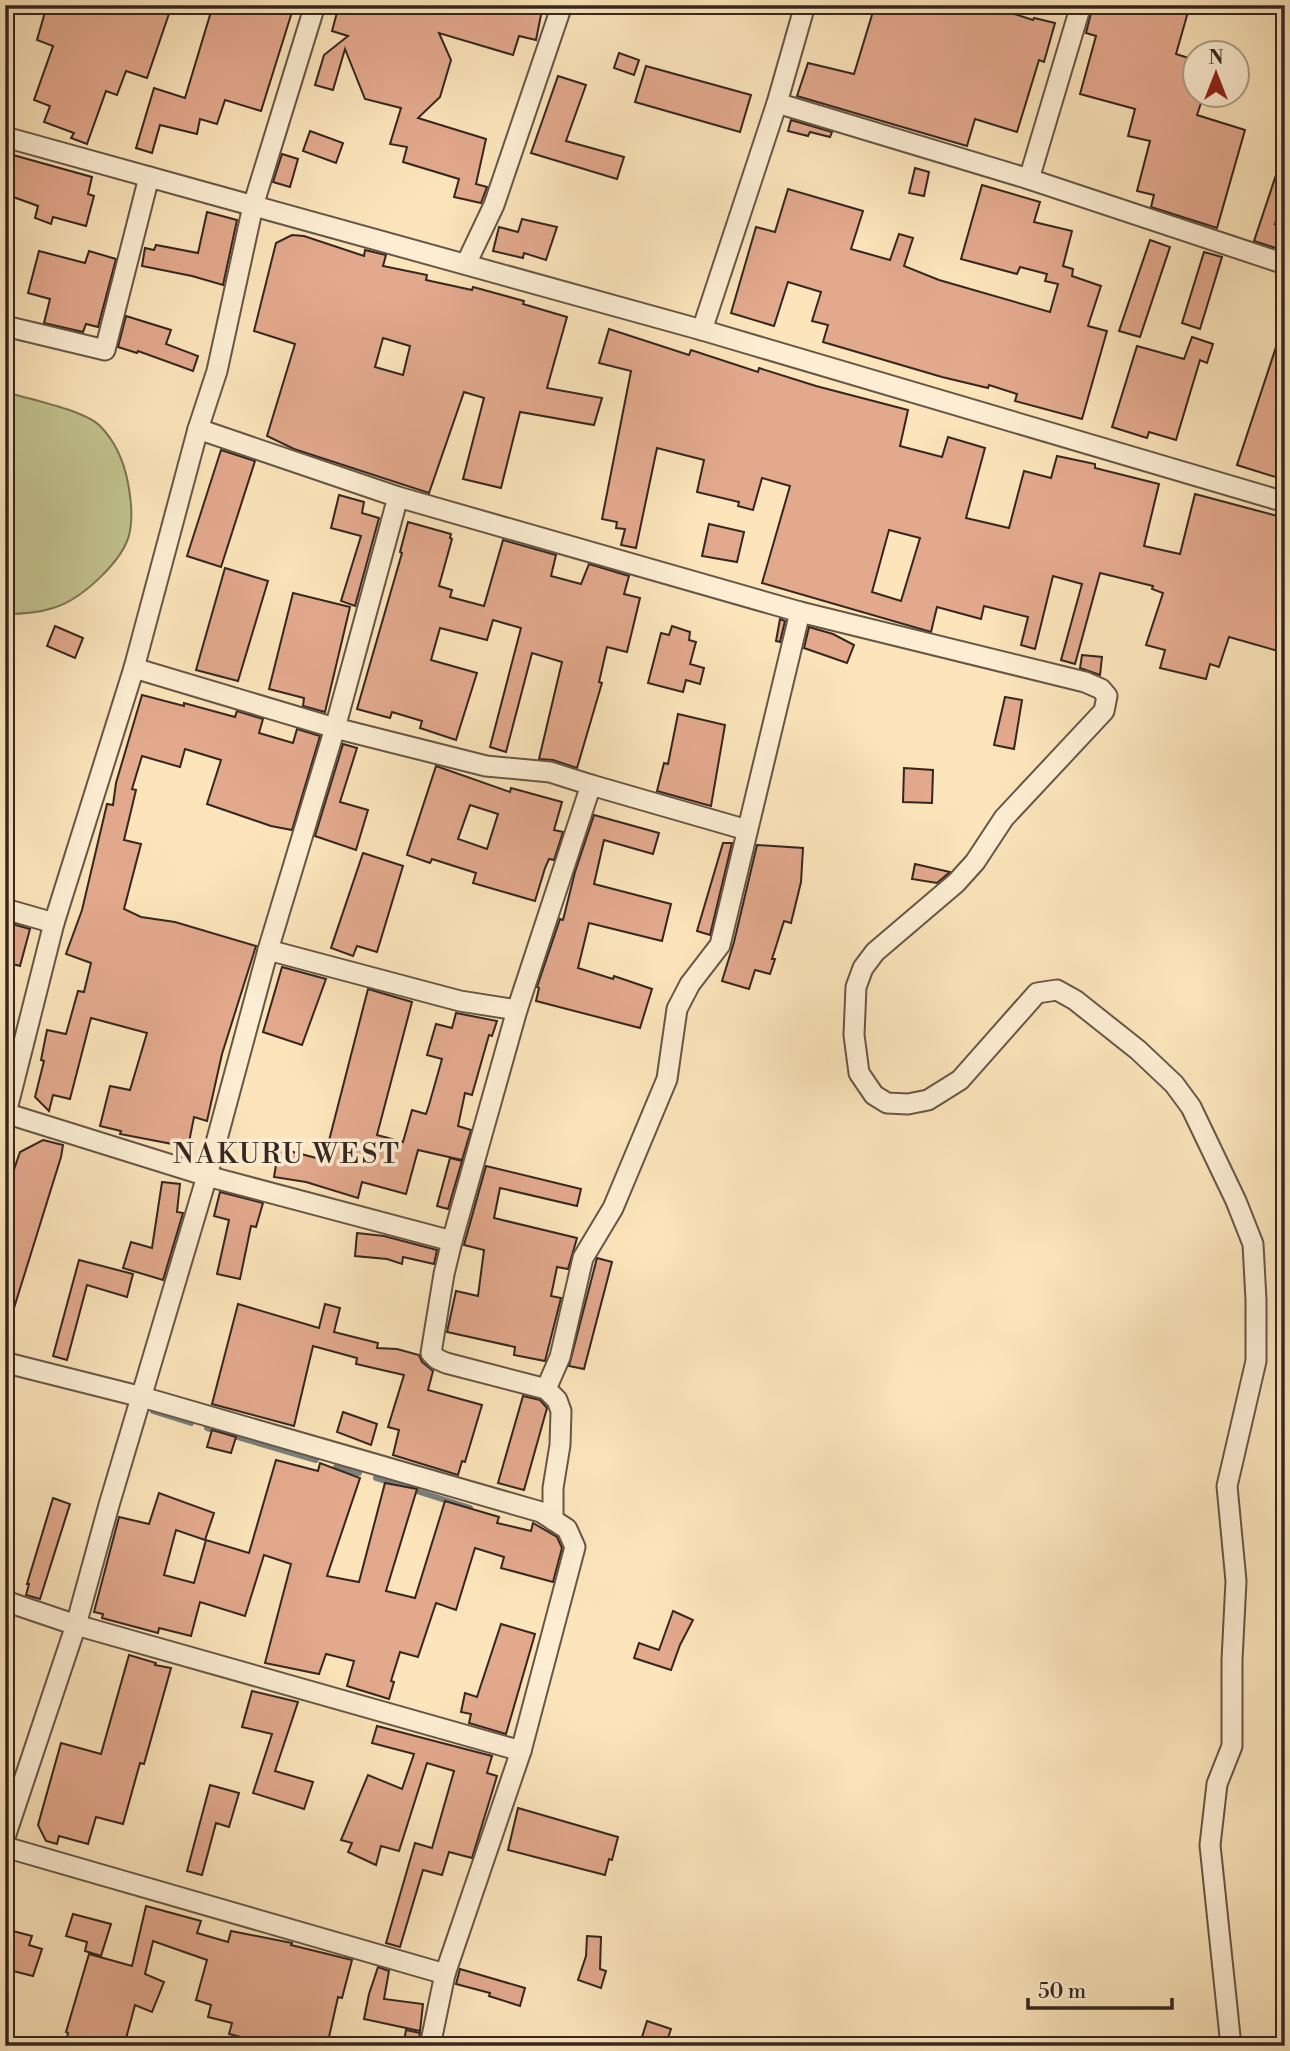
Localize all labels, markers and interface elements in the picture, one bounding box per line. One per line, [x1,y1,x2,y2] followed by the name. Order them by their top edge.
[1182,38,1252,108] north arrow
[1208,46,1224,70] text: N
[173,1137,401,1172] district label: NAKURU WEST
[1028,1967,1171,2011] scale bar
[1038,1979,1086,2005] text: 50 m

